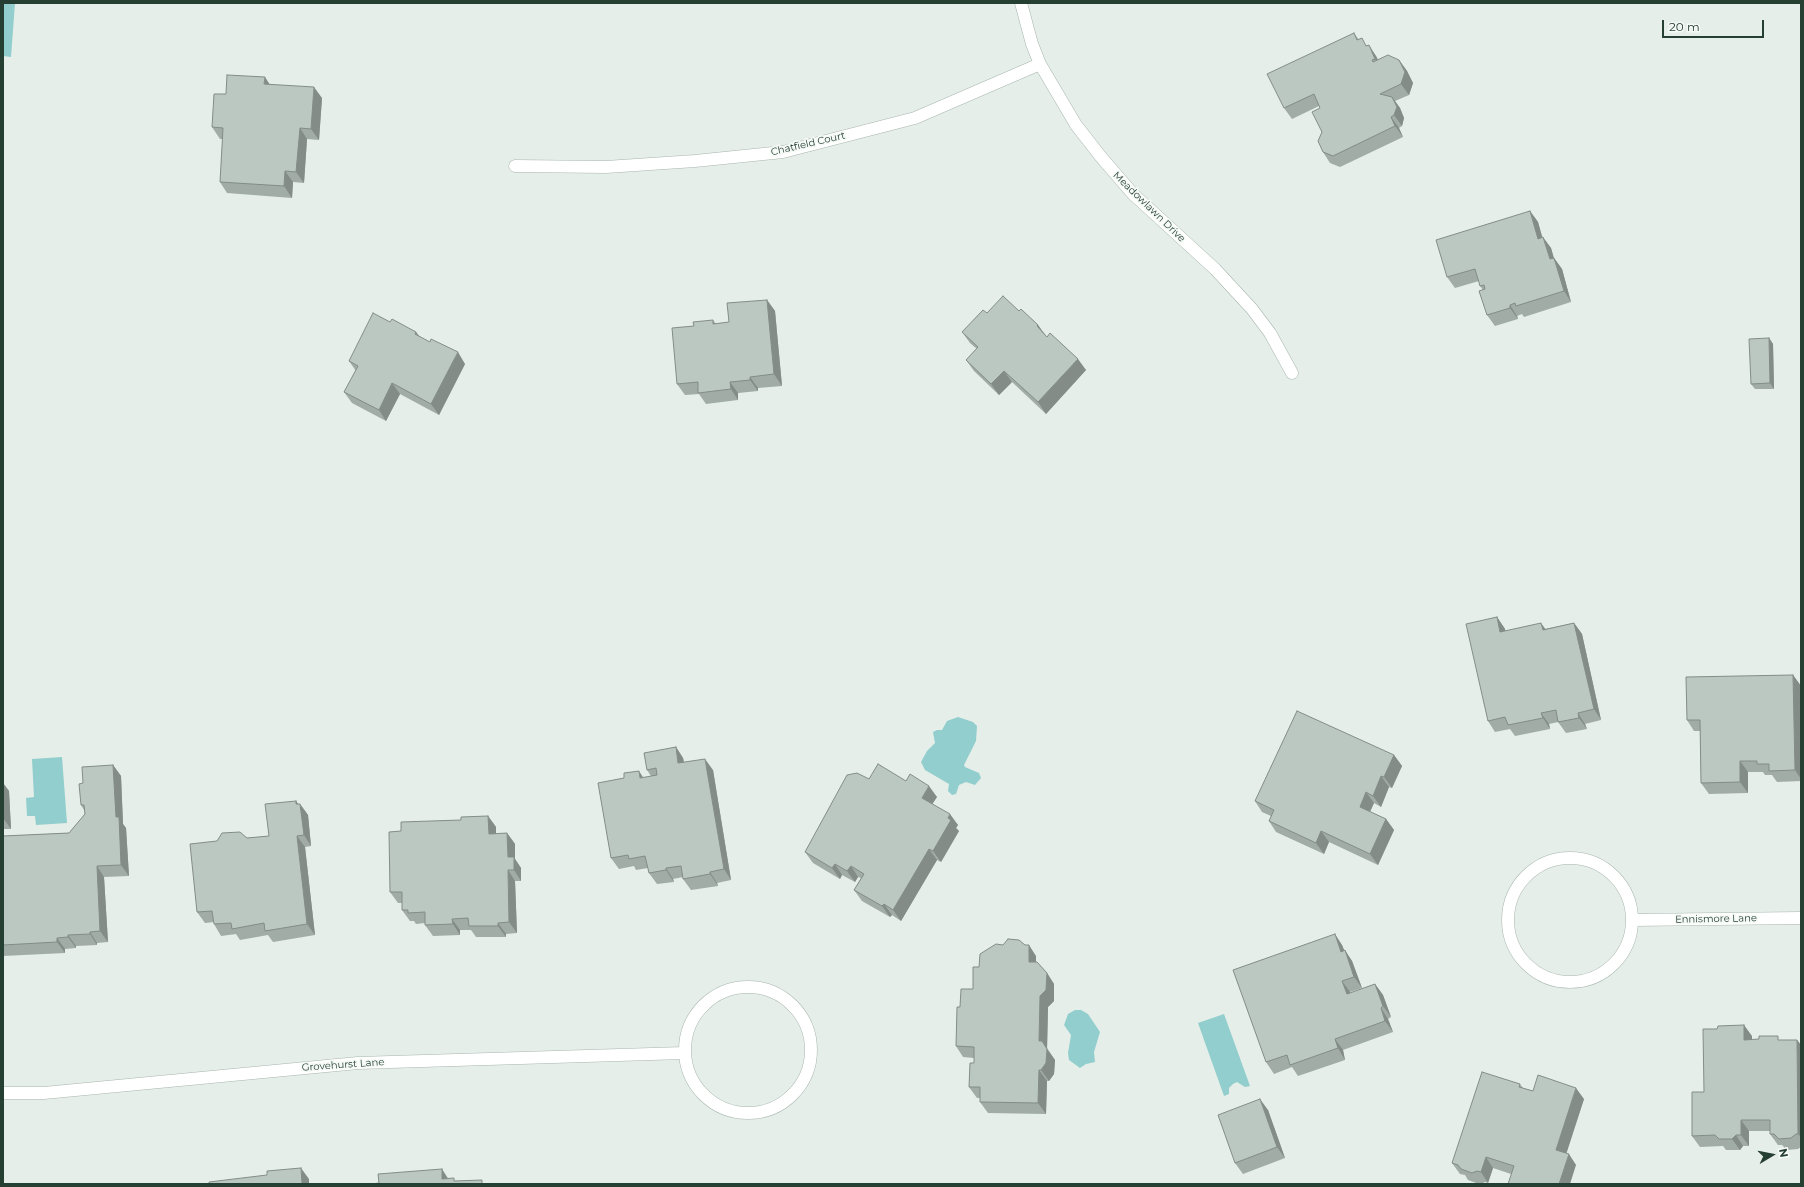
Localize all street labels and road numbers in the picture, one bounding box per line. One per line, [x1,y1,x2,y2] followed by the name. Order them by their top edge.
[770,130,846,158] street label: Chatfield Court
[1110,169,1188,245] street label: Meadowlawn Drive
[1675,912,1757,926] street label: Ennismore Lane
[301,1056,385,1074] street label: Grovehurst Lane

